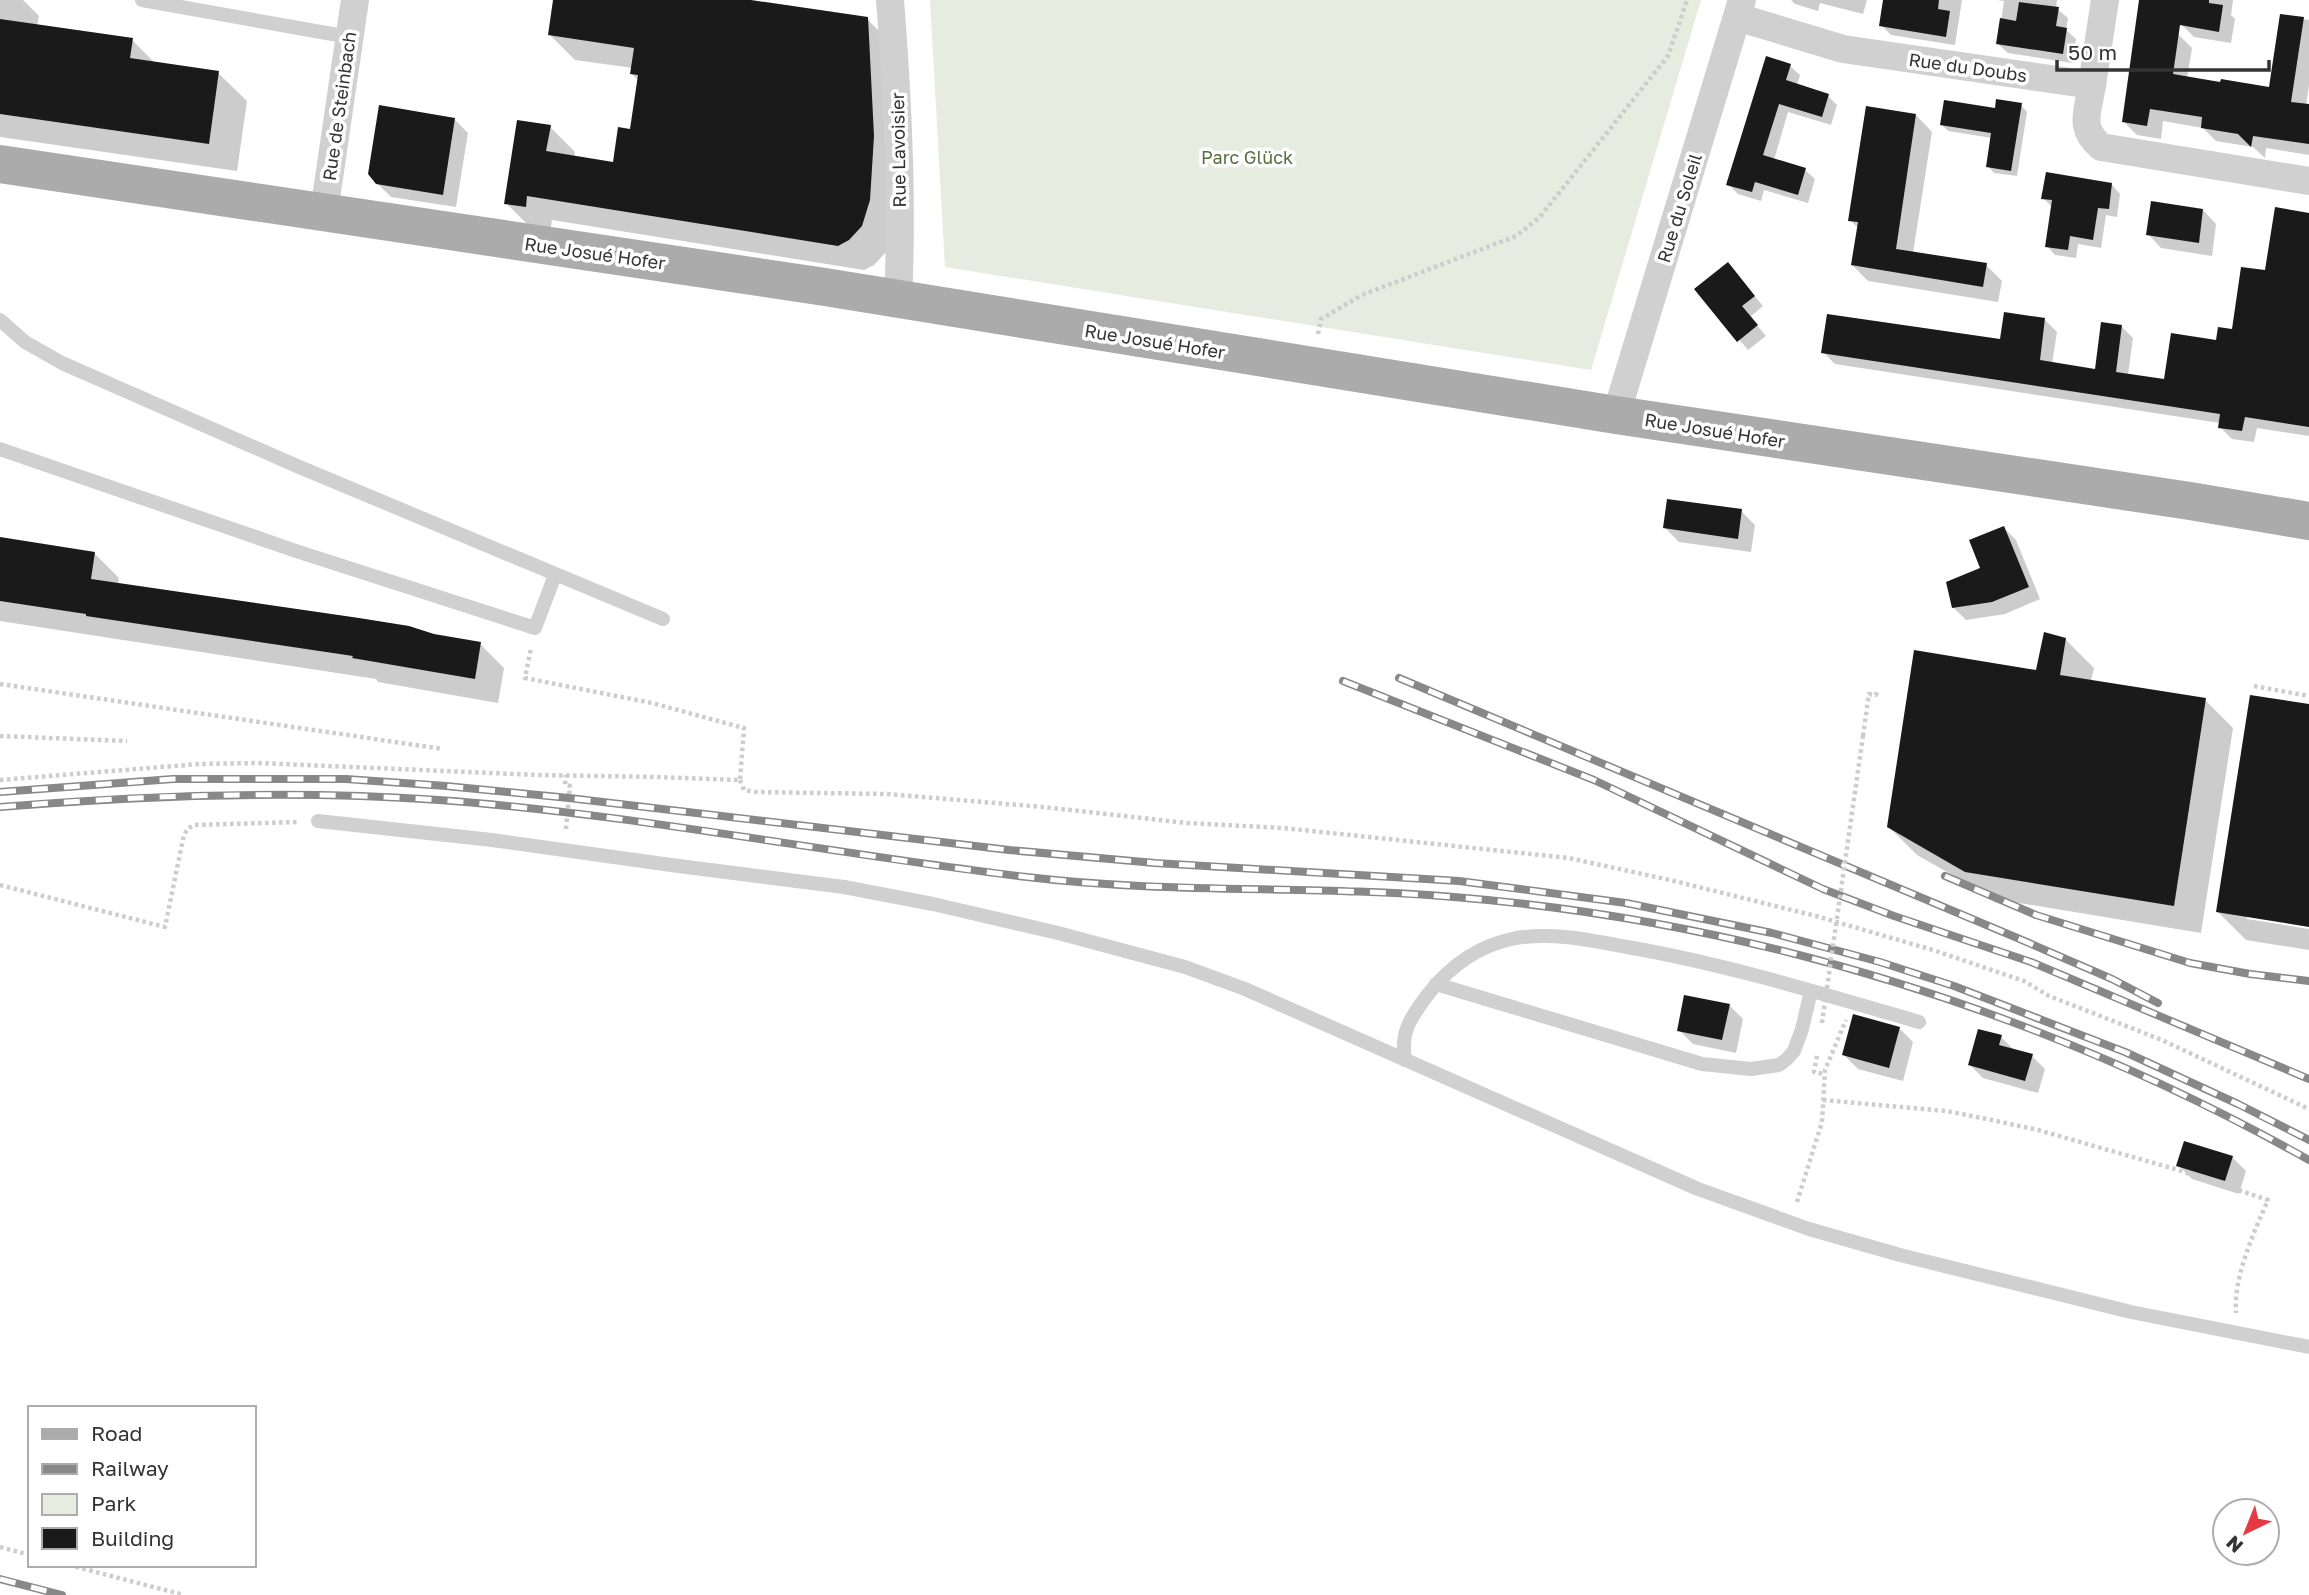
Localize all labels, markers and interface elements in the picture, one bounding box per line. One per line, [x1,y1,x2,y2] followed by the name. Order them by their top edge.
[2057,28,2269,72] scale bar
[318,30,360,182] street label: Rue de Steinbach
[2068,39,2117,65] text: 50 m
[1908,48,2028,86] street label: Rue du Doubs
[886,92,910,208] street label: Rue Lavoisier
[1201,146,1293,168] park label: Parc Glück
[1652,150,1706,265] street label: Rue du Soleil
[523,232,667,274] street label: Rue Josué Hofer
[1083,319,1227,363] street label: Rue Josué Hofer
[1643,408,1787,452] street label: Rue Josué Hofer
[28,1406,256,1567] legend
[91,1420,142,1446] text: Road
[91,1455,169,1481] text: Railway
[91,1490,137,1516] text: Park
[2211,1497,2281,1567] north arrow
[91,1525,174,1551] text: Building
[2221,1531,2247,1558] text: N

